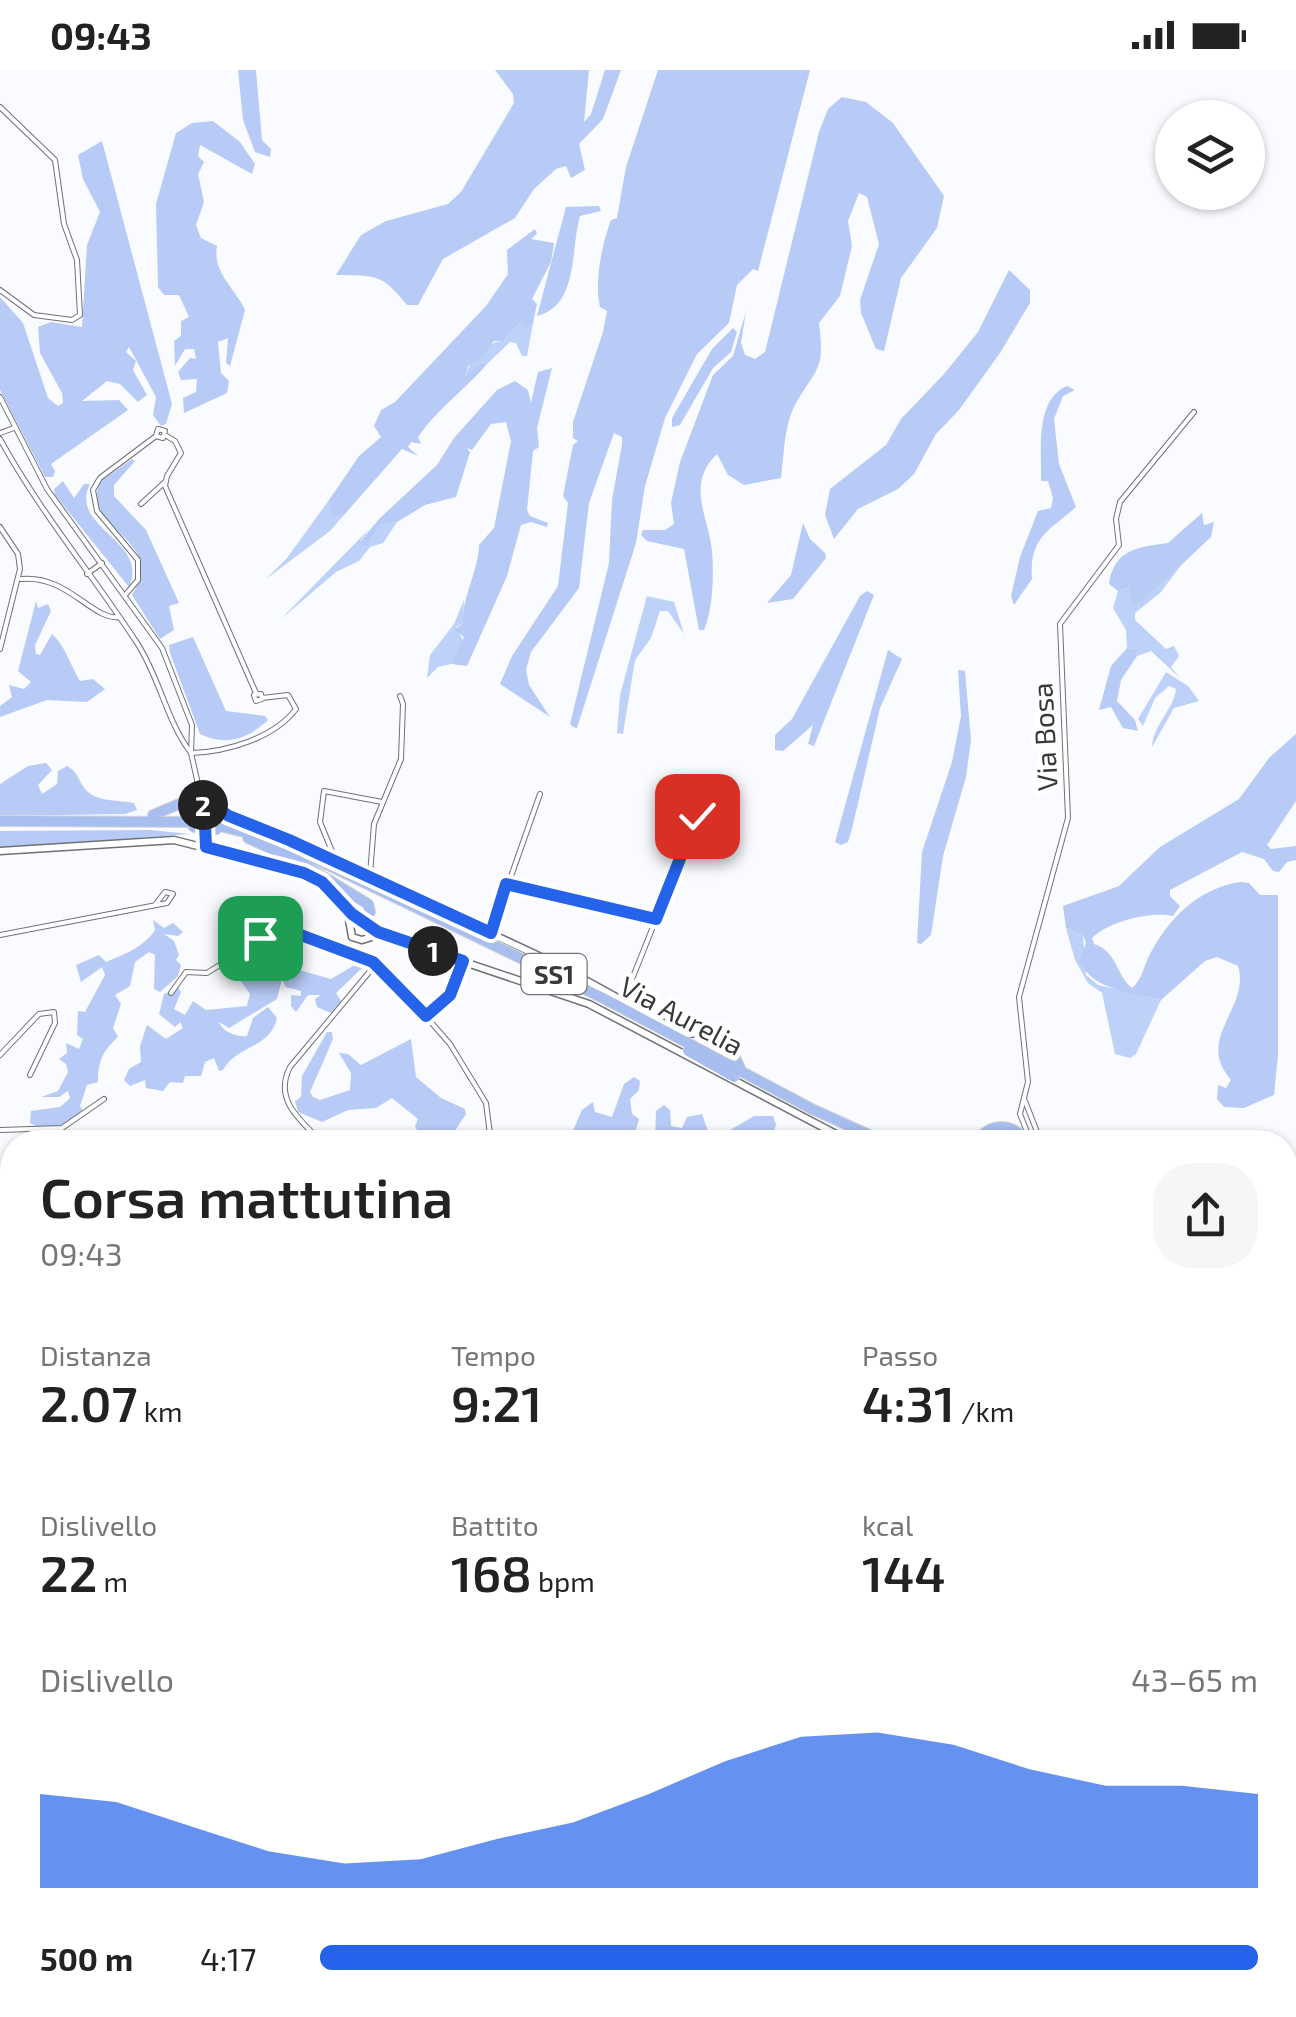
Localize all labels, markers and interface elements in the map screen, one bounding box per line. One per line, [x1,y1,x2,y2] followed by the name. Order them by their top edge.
[50,12,152,58] text: 09:43
[1155,100,1265,210] map controls
[1155,100,1265,210] button: layers
[1024,682,1064,792] street label: Via Bosa
[655,774,740,859] pin
[178,780,228,830] pin: 2
[195,788,211,822] text: 2
[670,789,725,844] icon: check
[218,896,303,981] pin
[233,911,288,966] icon: arrive
[408,926,458,976] pin: 1
[427,934,439,968] text: 1
[522,954,586,994] road number: SS1
[614,968,750,1062] street label: Via Aurelia
[40,1163,453,1229] text: Corsa mattutina
[1153,1163,1258,1268] button: share
[40,1234,123,1272] text: 09:43
[40,1338,152,1372] text: Distanza
[451,1338,536,1372] text: Tempo
[862,1338,938,1372] text: Passo
[40,1372,138,1432] text: 2.07
[451,1372,542,1432] text: 9:21
[862,1372,955,1432] text: 4:31
[138,1394,183,1428] text: km
[955,1394,1014,1428] text: /km
[40,1508,157,1542] text: Dislivello
[451,1508,539,1542] text: Battito
[862,1508,913,1542] text: kcal
[40,1542,97,1602] text: 22
[451,1542,532,1602] text: 168
[862,1542,946,1602] text: 144
[97,1564,128,1598] text: m
[532,1564,595,1598] text: bpm
[40,1660,174,1698] text: Dislivello
[1131,1660,1258,1698] text: 43–65 m
[40,1939,133,1977] text: 500 m
[200,1939,256,1977] text: 4:17

